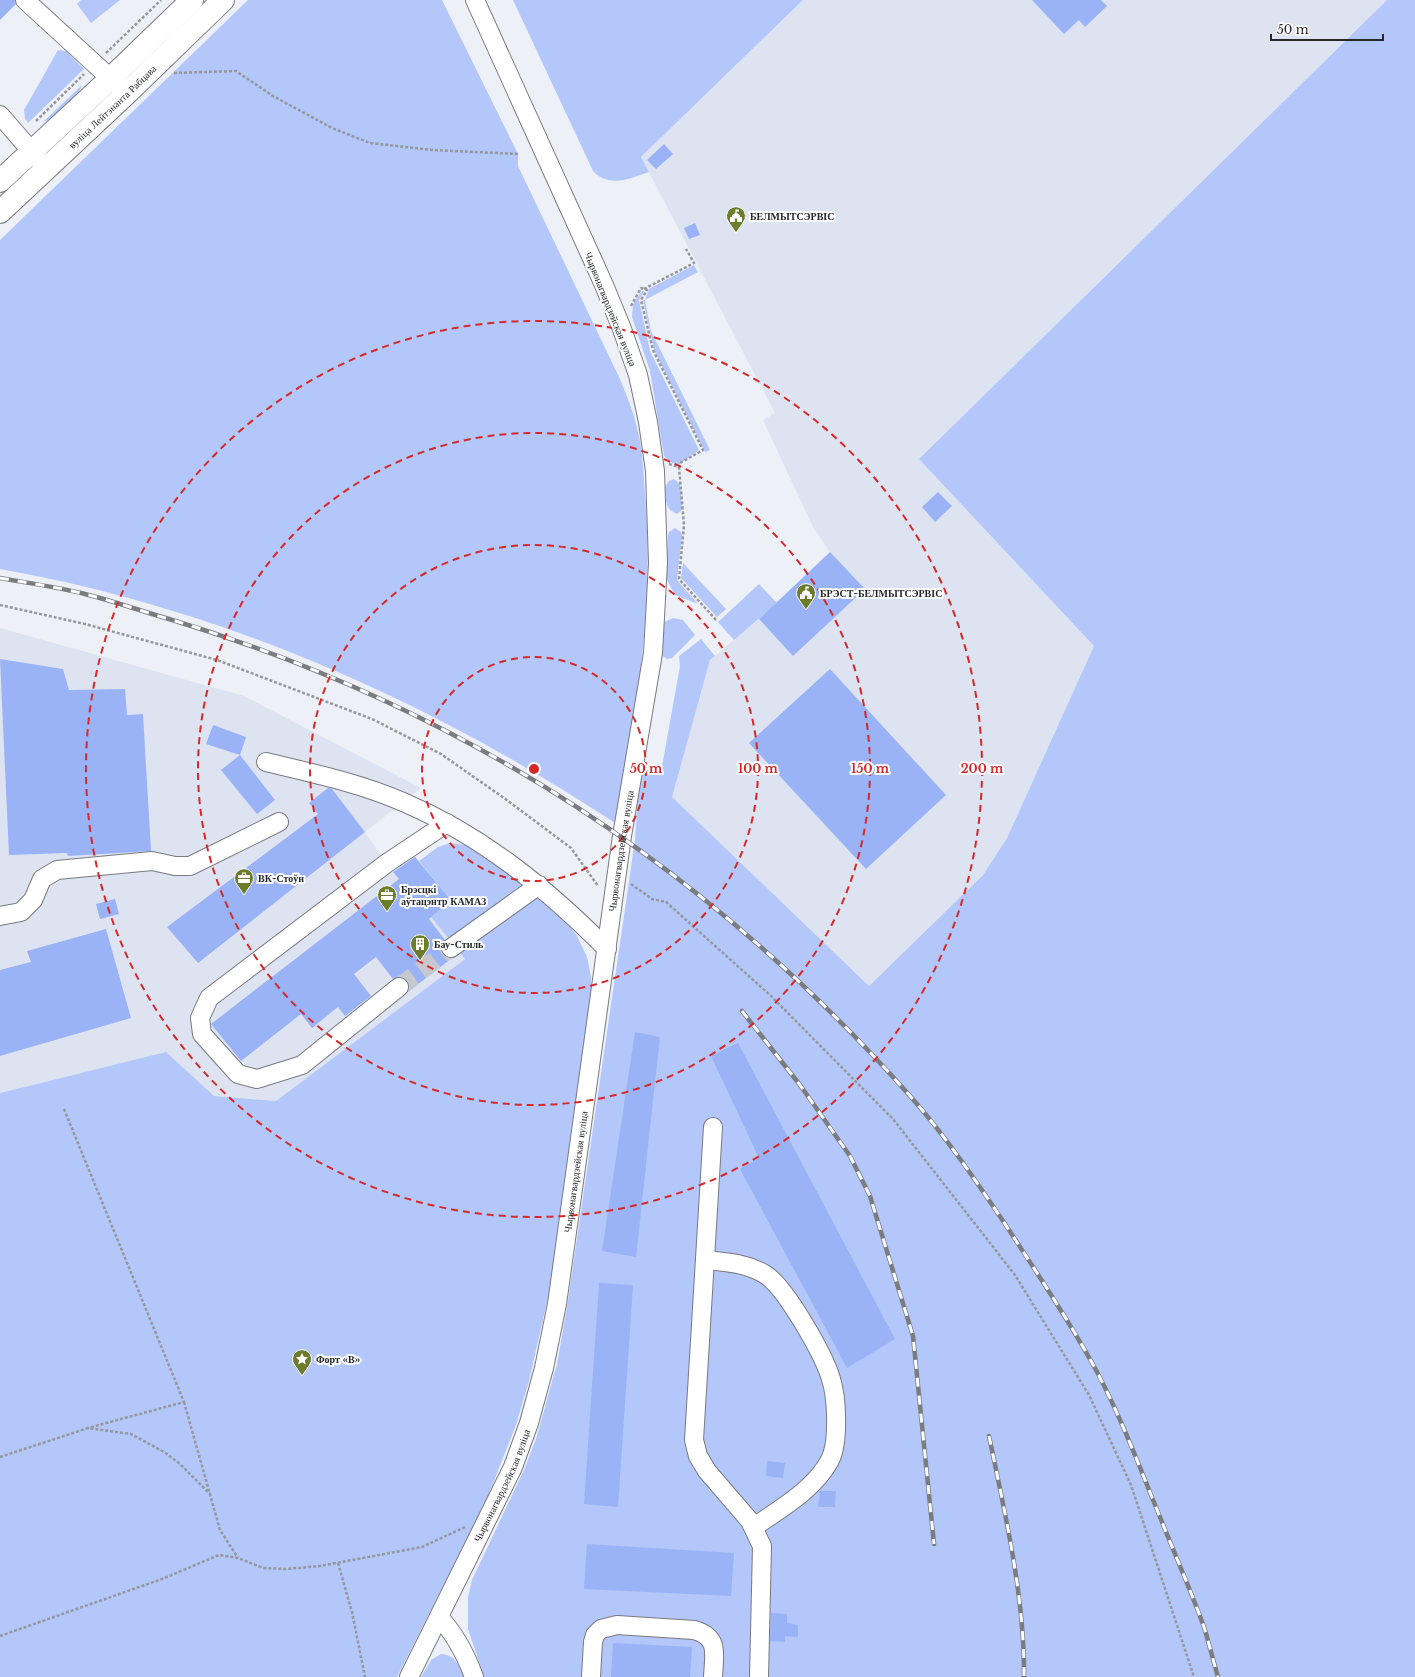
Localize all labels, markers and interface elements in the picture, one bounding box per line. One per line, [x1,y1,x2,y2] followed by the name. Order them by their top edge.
[1271,16,1383,42] scale bar
[1277,22,1309,37] text: 50 m
[66,62,159,151] street label: вуліца Лейтэнанта Рабцава
[725,205,747,233] public building icon: БЕЛМЫТСЭРВІС
[750,210,834,223] place label: БЕЛМЫТСЭРВІС
[582,250,640,369] street label: Чырвонагвардзейская вуліца
[795,582,817,610] public building icon: БРЭСТ-БЕЛМЫТСЭРВІС
[820,587,942,600] place label: БРЭСТ-БЕЛМЫТСЭРВІС
[630,761,663,776] text: 50 m
[738,761,779,776] text: 100 m
[851,761,890,776] text: 150 m
[961,761,1004,776] text: 200 m
[527,762,541,776] centre of rings
[606,789,637,912] street label: Чырвонагвардзейская вуліца
[233,867,255,895] office icon: ВК-Стоўн
[258,872,304,885] place label: ВК-Стоўн
[401,883,486,908] place label: Брэсцкі аўтацэнтр КАМАЗ
[376,884,398,912] office icon: Брэсцкі аўтацэнтр КАМАЗ
[409,933,431,961] building icon: Бау-Стиль
[434,938,484,951] place label: Бау-Стиль
[561,1110,591,1233] street label: Чырвонагвардзейская вуліца
[291,1348,313,1376] place icon: Форт «В»
[316,1353,361,1366] place label: Форт «В»
[471,1427,533,1544] street label: Чырвонагвардзейская вуліца

